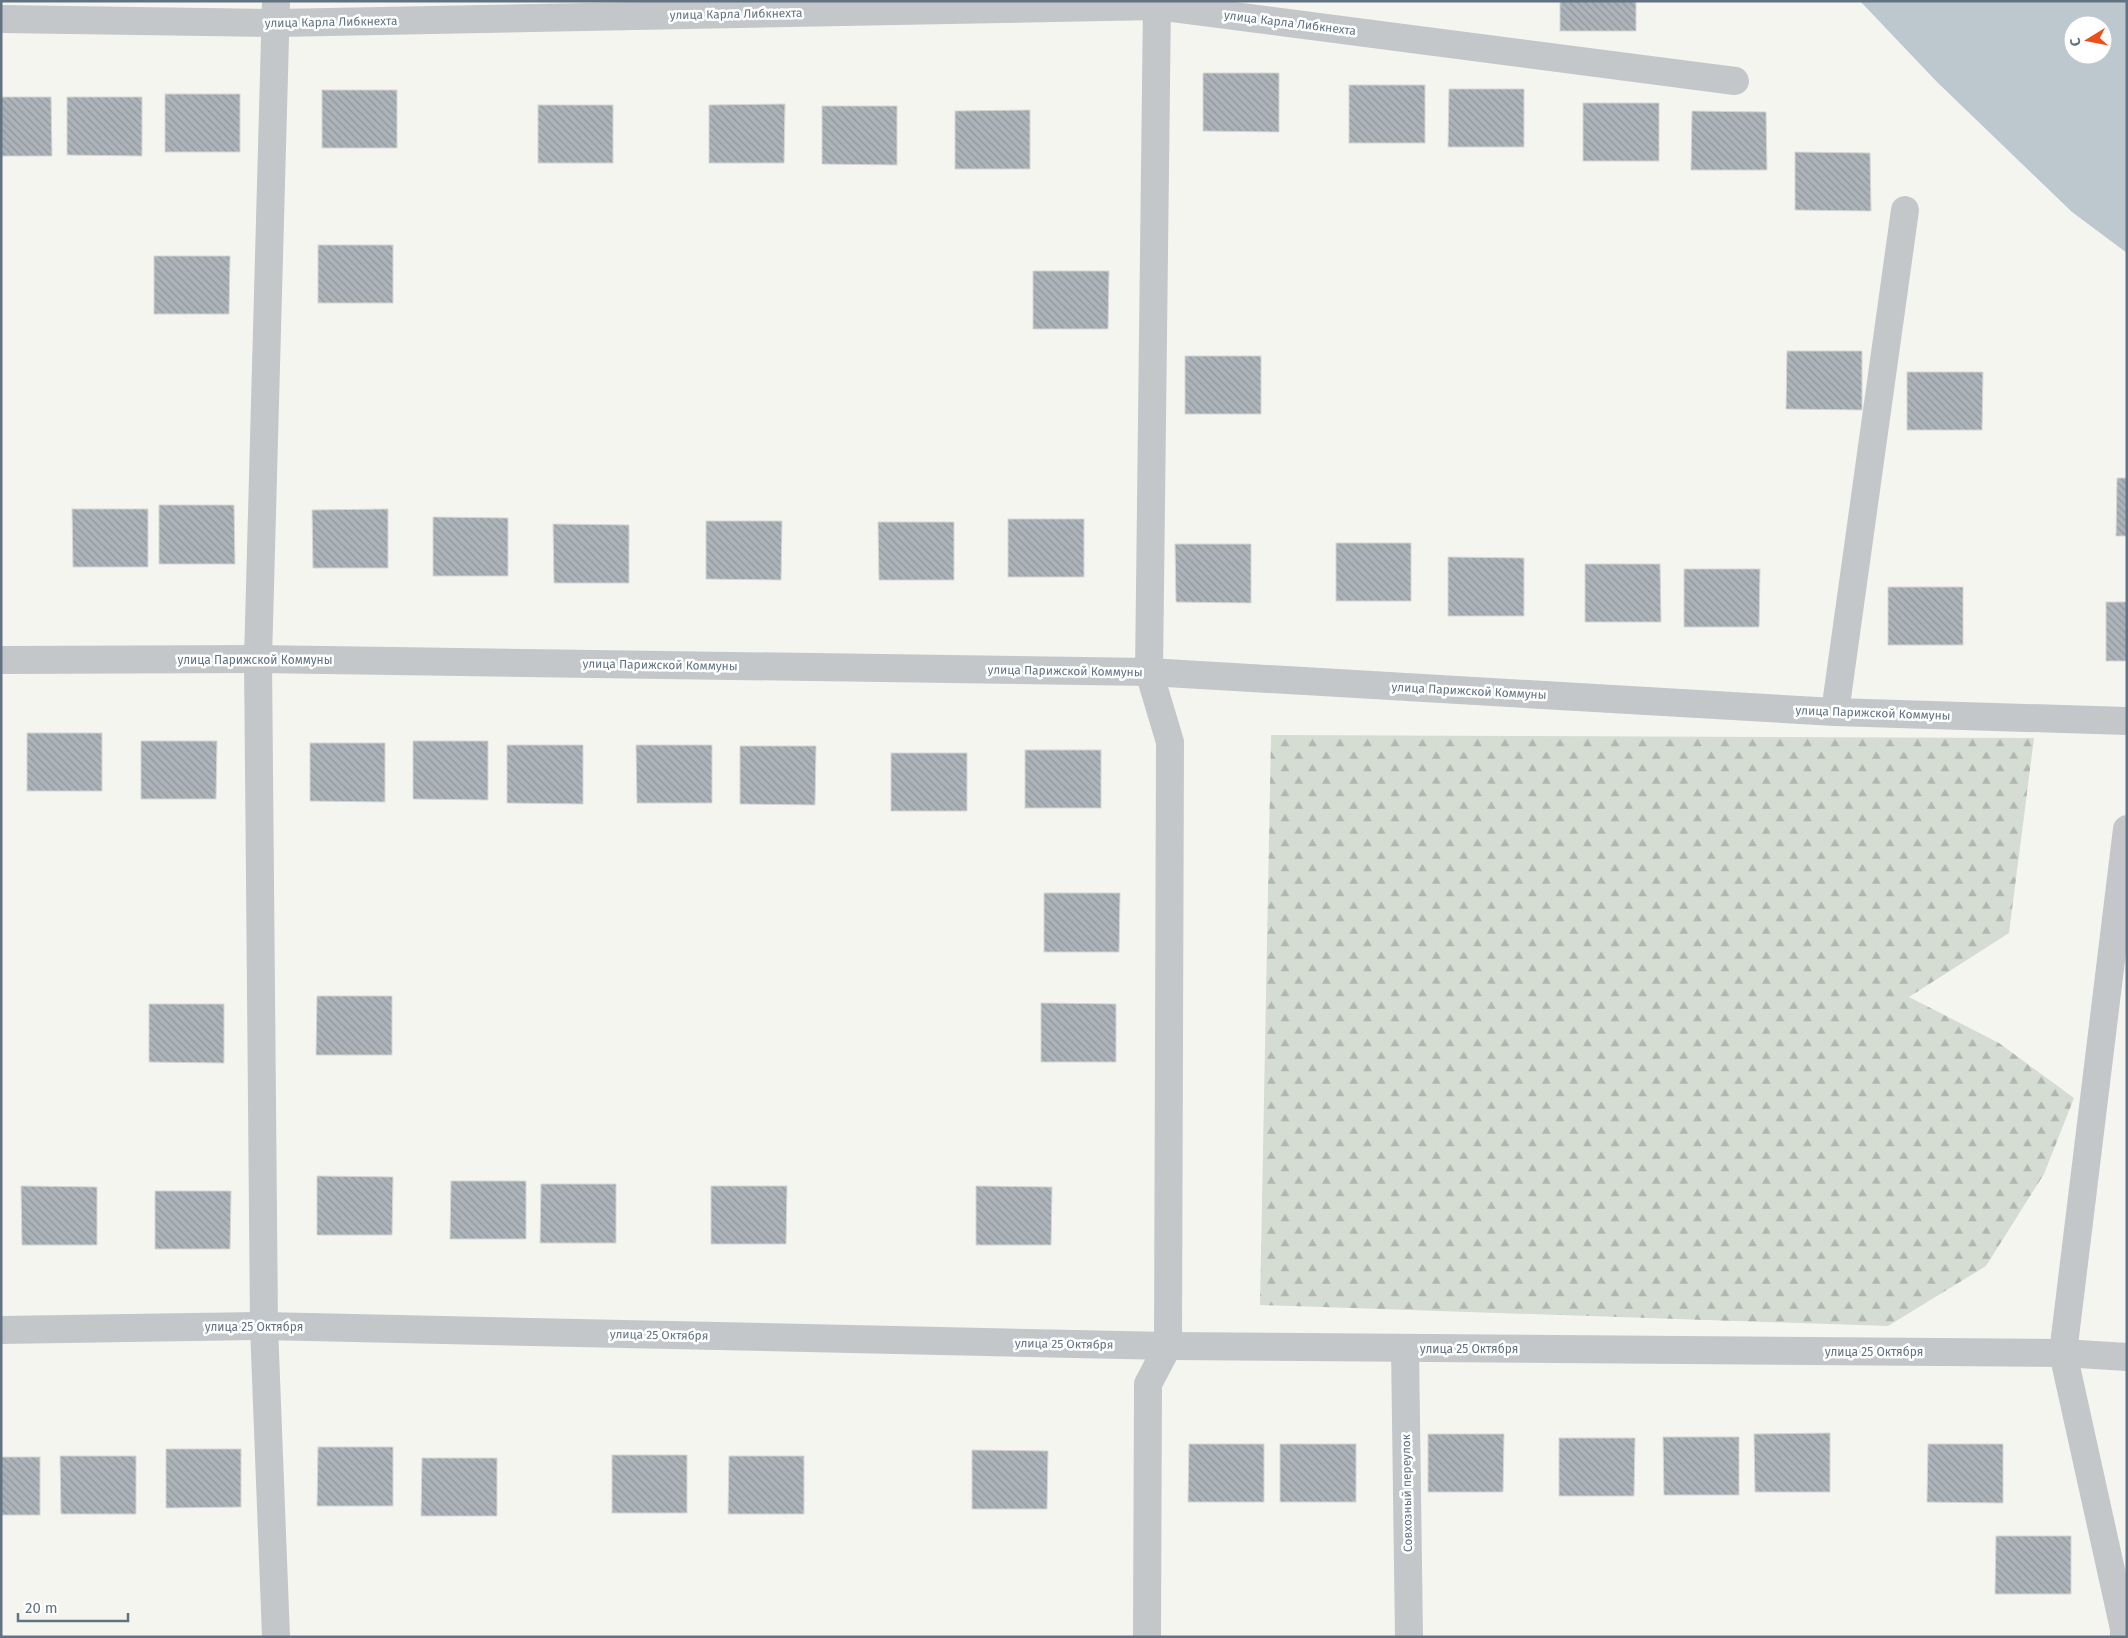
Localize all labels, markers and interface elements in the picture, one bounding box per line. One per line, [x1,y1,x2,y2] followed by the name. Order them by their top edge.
[669,6,803,22] street label: улица Карла Либкнехта
[1223,8,1357,38] street label: улица Карла Либкнехта
[264,14,398,30] street label: улица Карла Либкнехта
[2063,15,2113,65] north arrow
[2067,37,2085,48] text: С
[177,653,333,667] street label: улица Парижской Коммуны
[582,657,738,673] street label: улица Парижской Коммуны
[987,663,1143,679] street label: улица Парижской Коммуны
[1391,680,1547,702] street label: улица Парижской Коммуны
[1795,703,1951,723] street label: улица Парижской Коммуны
[205,1320,303,1334] street label: улица 25 Октября
[610,1327,708,1343] street label: улица 25 Октября
[1015,1336,1113,1352] street label: улица 25 Октября
[1420,1342,1518,1356] street label: улица 25 Октября
[1825,1345,1923,1359] street label: улица 25 Октября
[1399,1433,1415,1552] street label: Совхозный переулок
[18,1590,128,1622] scale bar
[25,1599,58,1617] text: 20 m

